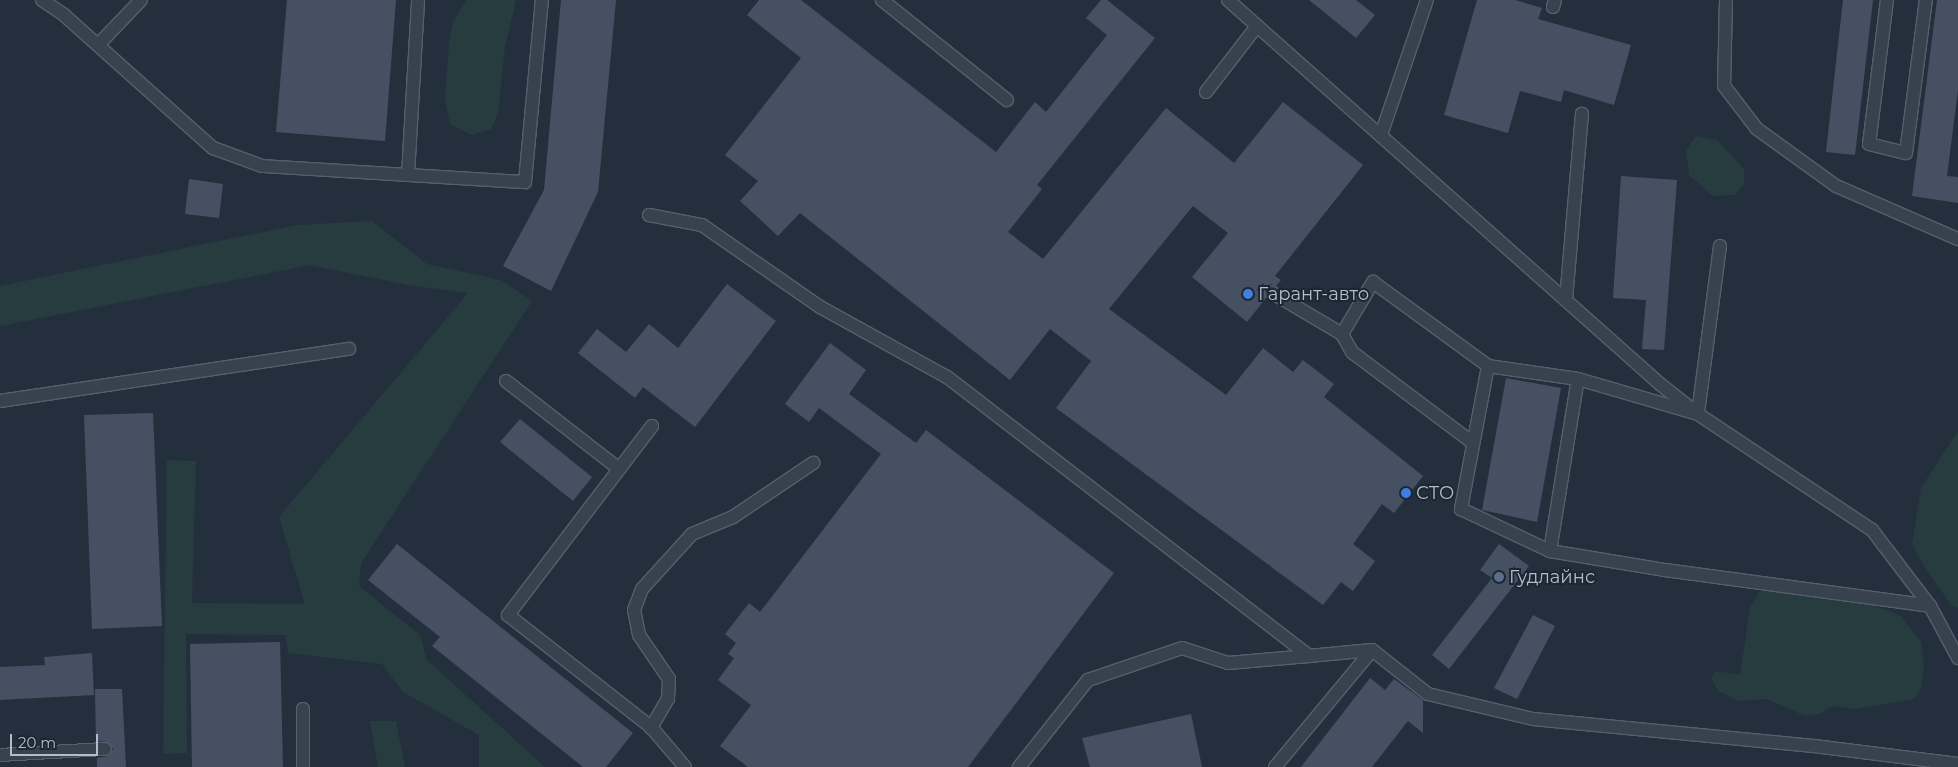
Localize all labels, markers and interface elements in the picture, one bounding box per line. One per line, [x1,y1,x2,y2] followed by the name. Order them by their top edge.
[1258,283,1369,305] place label: Гарант-авто
[1242,288,1254,300] marker: Гарант-авто
[1416,482,1454,504] place label: СТО
[1400,487,1412,499] marker: СТО
[1509,566,1595,588] place label: Гудлайнс
[1493,571,1505,583] marker: Гудлайнс
[12,724,100,756] scale bar
[18,733,56,752] text: 20 m

